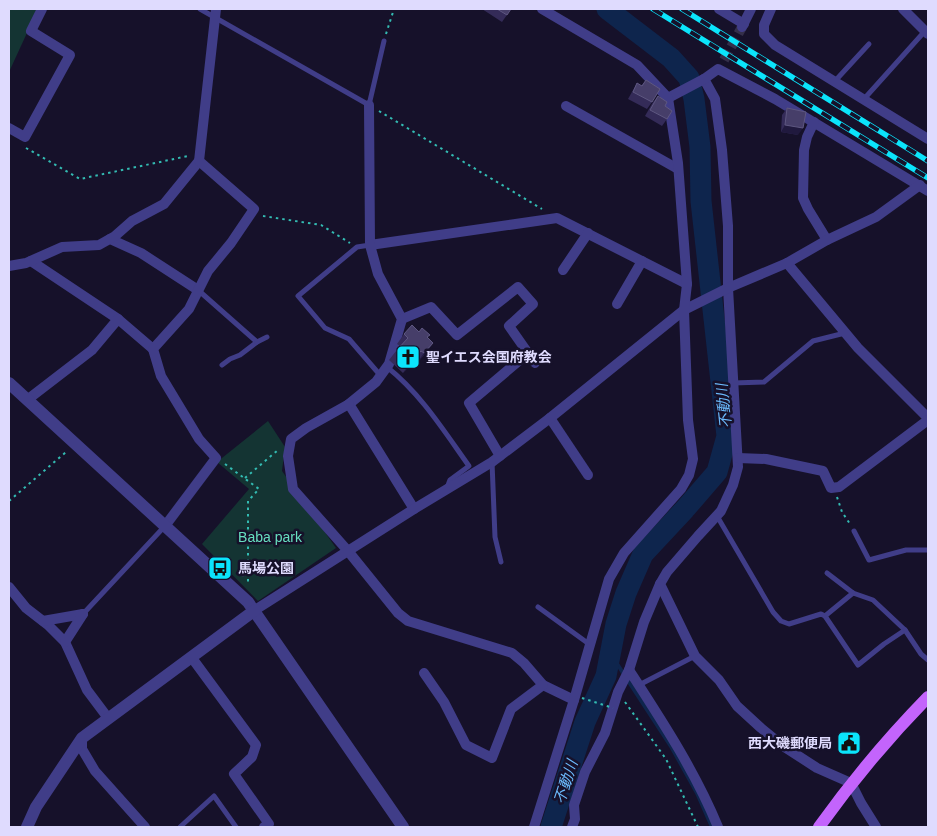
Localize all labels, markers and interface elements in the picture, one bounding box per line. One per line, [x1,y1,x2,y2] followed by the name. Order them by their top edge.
[395,344,421,370] church icon: 聖イエス会国府教会
[426,349,552,365] place label: 聖イエス会国府教会
[712,381,734,429] water label: 不動川
[238,529,303,545] park label: Baba park
[207,555,233,581] bus stop icon: 馬場公園
[238,560,294,576] place label: 馬場公園
[836,730,862,756] public building icon: 西大磯郵便局
[748,735,832,751] place label: 西大磯郵便局
[550,756,581,806] water label: 不動川

